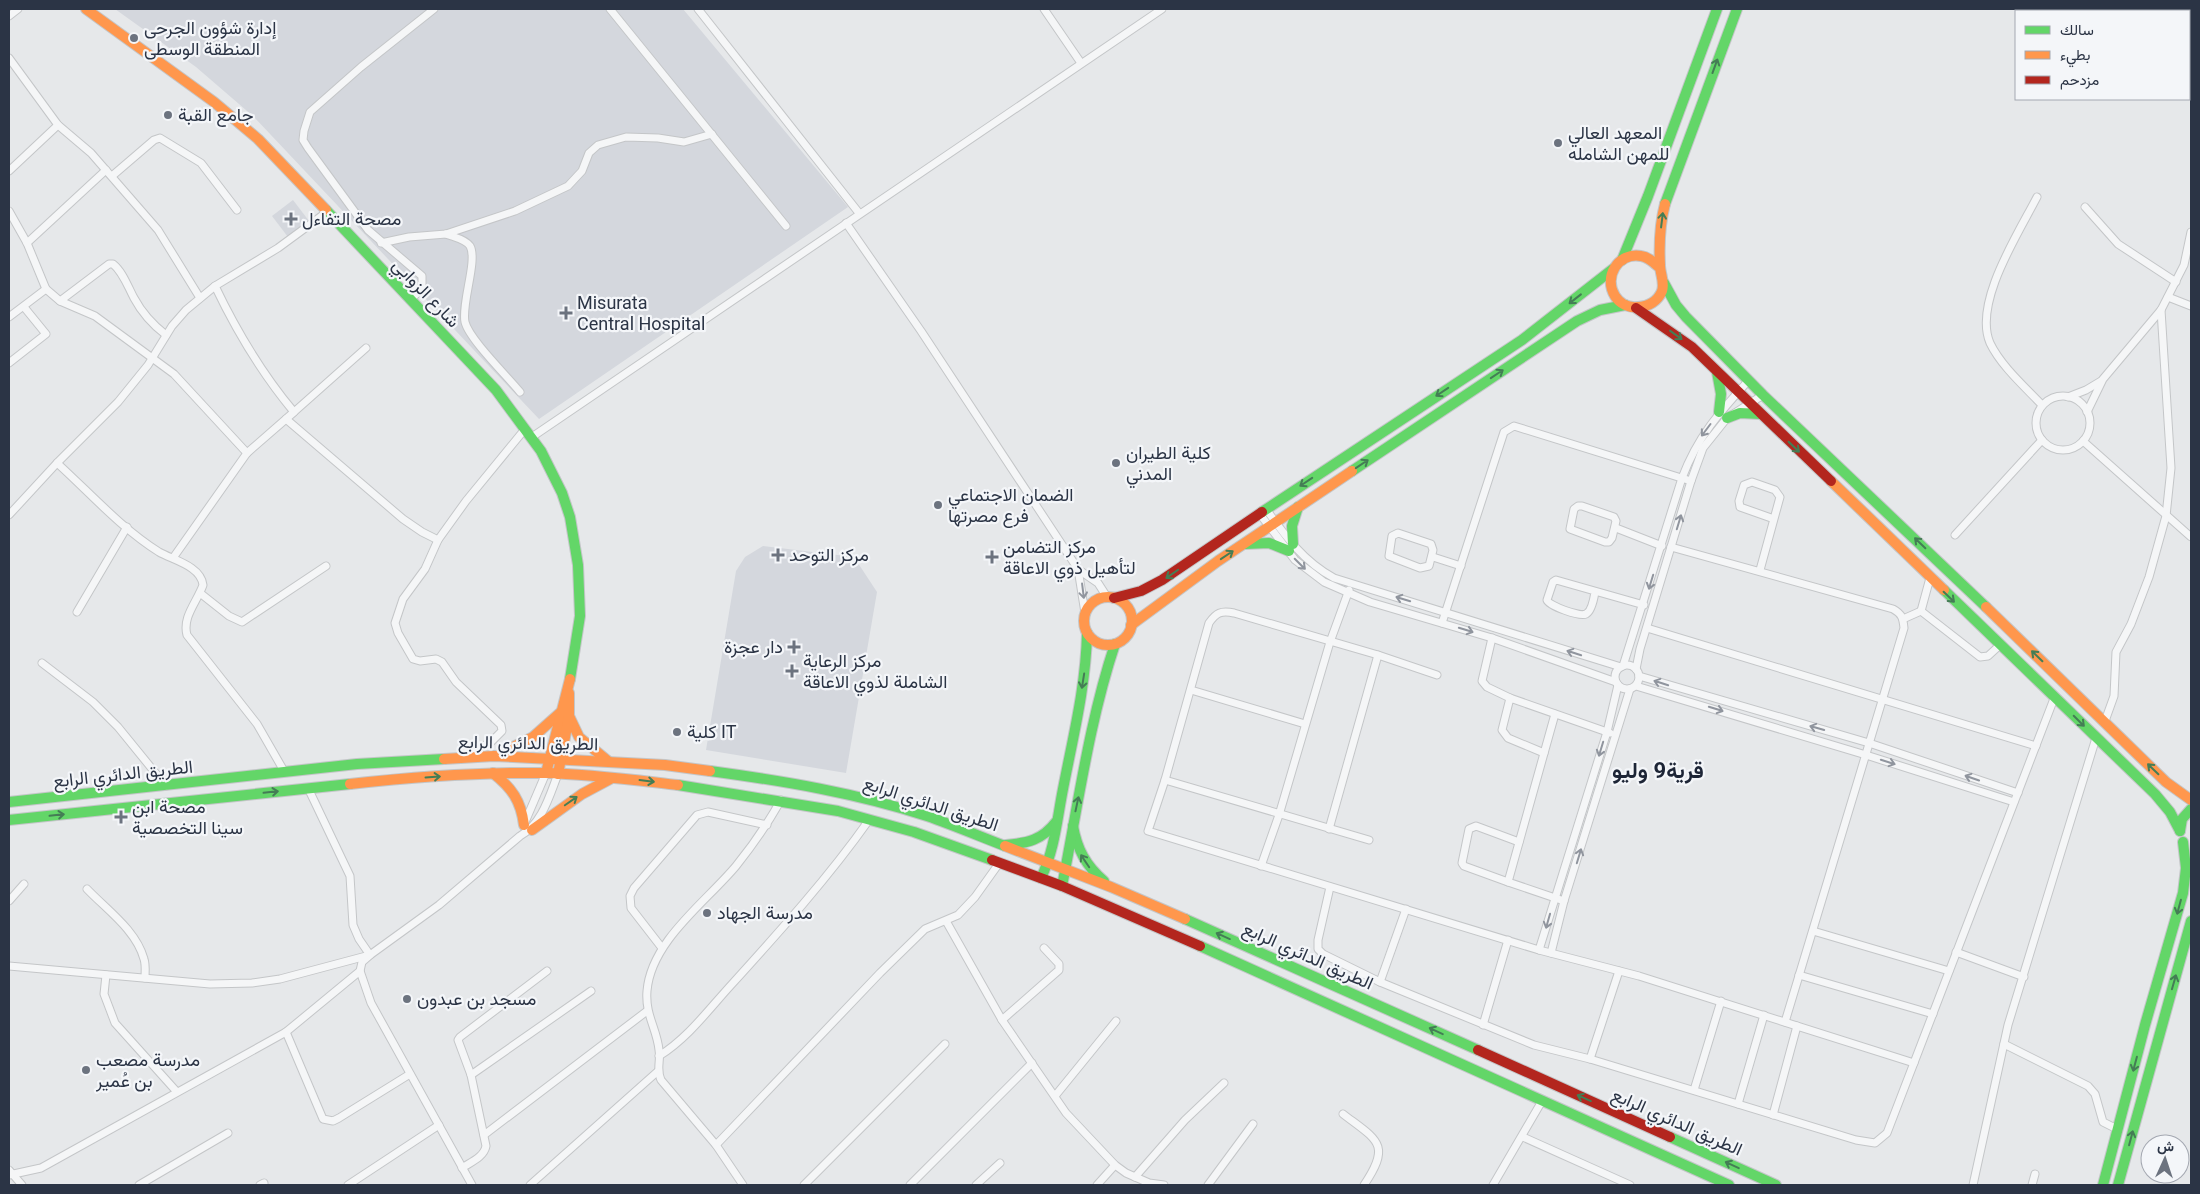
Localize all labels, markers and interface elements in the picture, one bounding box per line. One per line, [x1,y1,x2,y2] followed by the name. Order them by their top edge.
[2015,10,2190,100] legend
[144,17,276,60] place label: إدارة شؤون الجرحى المنطقة الوسطى
[2060,21,2094,39] text: سالك
[128,32,140,44] marker: إدارة شؤون الجرحى المنطقة الوسطى
[2060,46,2090,68] text: بطيء
[1711,59,1720,74] one-way arrow
[2060,71,2099,90] text: مزدحم
[178,104,254,127] place label: جامع القبة
[162,109,174,121] marker: جامع القبة
[1568,122,1670,165] place label: المعهد العالي للمهن الشامله
[1552,137,1564,149] marker: المعهد العالي للمهن الشامله
[302,208,401,230] place label: مصحة التفاءل
[284,212,298,226] marker: مصحة التفاءل
[1658,212,1668,228] one-way arrow
[385,254,464,335] street label: شارع الزوابي
[577,292,705,334] place label: Misurata Central Hospital
[1568,294,1582,304] one-way arrow
[559,306,573,320] marker: Misurata Central Hospital
[1669,330,1682,341] one-way arrow
[1490,369,1504,379] one-way arrow
[1435,387,1449,397] one-way arrow
[1701,423,1711,437] one-way arrow
[1788,441,1801,453] one-way arrow
[1126,442,1211,489] place label: كلية الطيران المدني
[1110,457,1122,469] marker: كلية الطيران المدني
[1354,459,1368,469] one-way arrow
[1300,477,1314,487] one-way arrow
[948,484,1074,528] place label: الضمان الاجتماعي فرع مصرتها
[932,499,944,511] marker: الضمان الاجتماعي فرع مصرتها
[1674,514,1684,530] one-way arrow
[1003,536,1136,583] place label: مركز التضامن لتأهيل ذوي الاعاقة
[1914,537,1926,549] one-way arrow
[789,544,869,566] place label: مركز التوحد
[771,548,785,562] marker: مركز التوحد
[985,550,999,564] marker: مركز التضامن لتأهيل ذوي الاعاقة
[1220,550,1234,560] one-way arrow
[1294,558,1306,570] one-way arrow
[1165,569,1179,579] one-way arrow
[1645,574,1655,590] one-way arrow
[1078,583,1088,599] one-way arrow
[1942,590,1954,602] one-way arrow
[1395,593,1411,603] one-way arrow
[1457,626,1473,636] one-way arrow
[724,636,783,658] place label: دار عجزة
[787,640,801,654] marker: دار عجزة
[1567,647,1583,657] one-way arrow
[803,650,947,697] place label: مركز الرعاية الشاملة لذوي الاعاقة
[2031,650,2043,662] one-way arrow
[785,664,799,678] marker: مركز الرعاية الشاملة لذوي الاعاقة
[1078,673,1088,689] one-way arrow
[1653,677,1669,687] one-way arrow
[1708,705,1724,715] one-way arrow
[2073,715,2085,727] one-way arrow
[687,721,737,742] place label: كلية IT
[1809,723,1825,733] one-way arrow
[671,726,683,738] marker: كلية IT
[457,731,598,759] street label: الطريق الدائري الرابع
[1596,741,1606,757] one-way arrow
[52,756,194,796] street label: الطريق الدائري الرابع
[1612,758,1704,784] district label: قرية9 وليو
[1880,758,1896,767] one-way arrow
[2147,763,2160,775] one-way arrow
[424,772,440,781] one-way arrow
[860,772,1001,840] street label: الطريق الدائري الرابع
[1964,773,1980,782] one-way arrow
[639,776,655,786] one-way arrow
[263,787,279,797] one-way arrow
[132,796,243,838] place label: مصحة ابن سينا التخصصية
[564,796,578,807] one-way arrow
[1073,797,1083,813] one-way arrow
[49,810,65,820] one-way arrow
[114,810,128,824] marker: مصحة ابن سينا التخصصية
[1574,848,1584,864] one-way arrow
[1079,854,1090,868] one-way arrow
[2174,899,2183,915] one-way arrow
[717,902,813,924] place label: مدرسة الجهاد
[701,907,713,919] marker: مدرسة الجهاد
[1543,913,1552,929] one-way arrow
[1238,917,1377,998] street label: الطريق الدائري الرابع
[1216,931,1231,940] one-way arrow
[2170,974,2180,990] one-way arrow
[417,988,536,1010] place label: مسجد بن عبدون
[401,993,413,1005] marker: مسجد بن عبدون
[1428,1026,1443,1036] one-way arrow
[95,1049,200,1092] place label: مدرسة مصعب بن عُمير
[2129,1055,2139,1071] one-way arrow
[80,1064,92,1076] marker: مدرسة مصعب بن عُمير
[1607,1083,1746,1164] street label: الطريق الدائري الرابع
[1577,1092,1592,1102] one-way arrow
[2127,1131,2136,1147] one-way arrow
[2140,1134,2190,1184] north arrow
[2157,1138,2175,1155] text: ش
[1725,1160,1740,1169] one-way arrow

